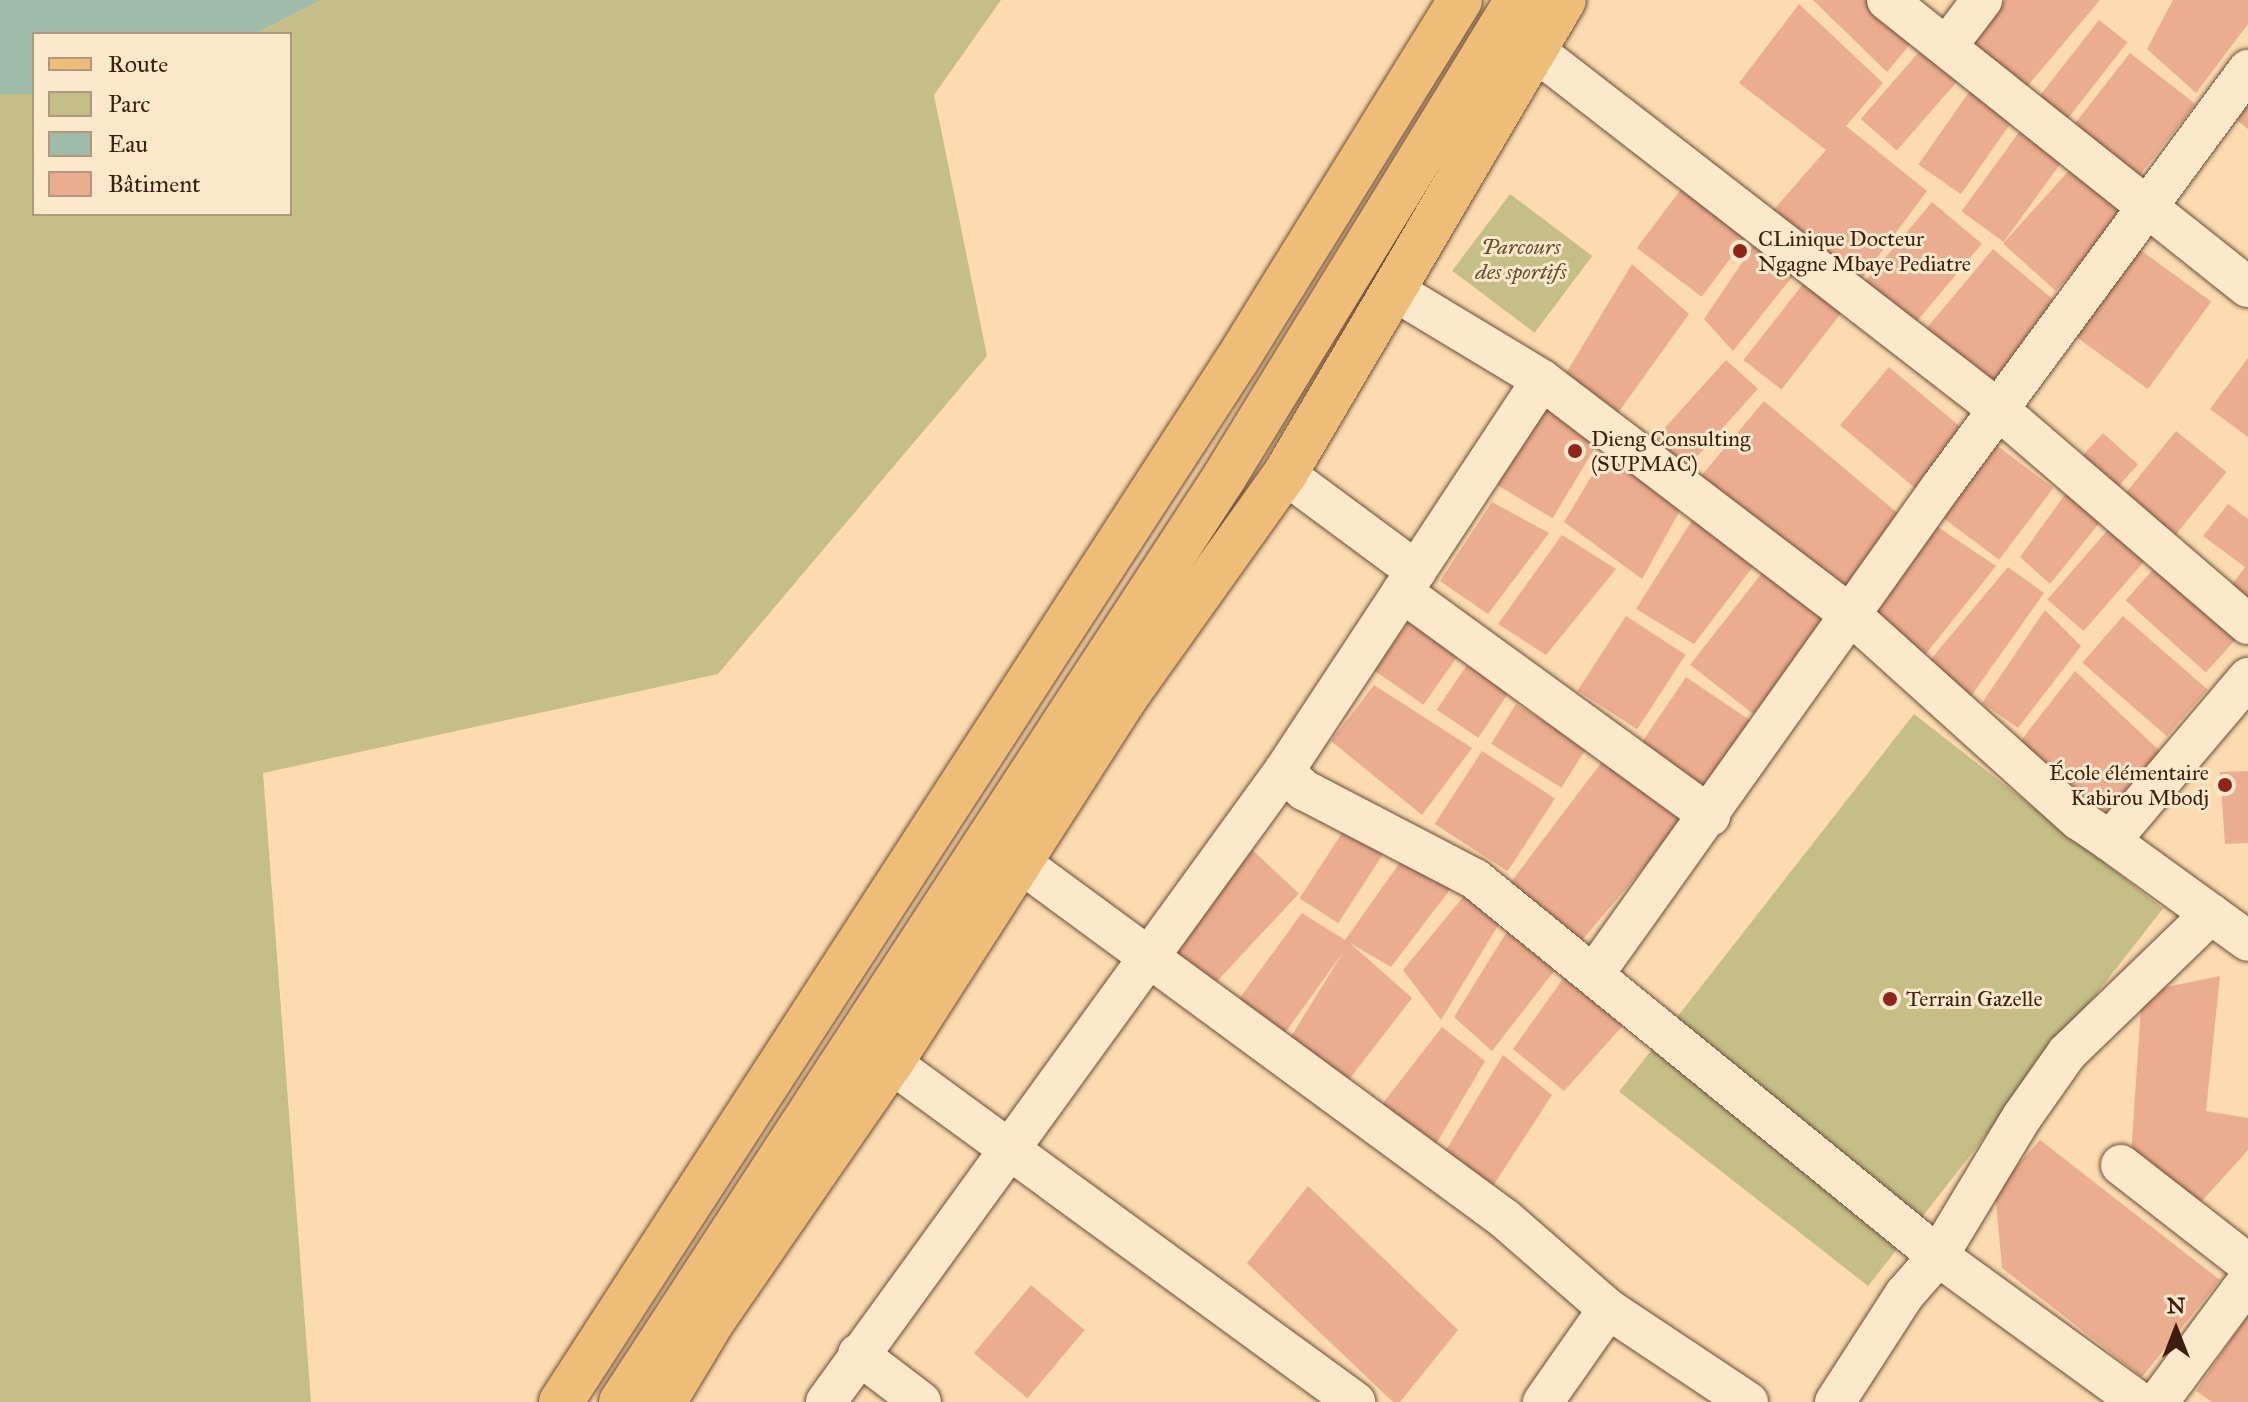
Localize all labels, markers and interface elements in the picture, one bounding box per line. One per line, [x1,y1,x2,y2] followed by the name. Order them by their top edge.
[32,32,292,216] legend
[108,49,168,79] text: Route
[108,89,150,119] text: Parc
[108,129,148,159] text: Eau
[108,169,201,199] text: Bâtiment
[1758,225,1971,276] place label: CLinique Docteur Ngagne Mbaye Pediatre
[1475,233,1567,284] park label: Parcours des sportifs
[1729,240,1751,262] marker: CLinique Docteur Ngagne Mbaye Pediatre
[1591,425,1750,476] place label: Dieng Consulting (SUPMAC)
[1566,442,1584,460] marker: Dieng Consulting (SUPMAC)
[2049,759,2209,810] place label: École élémentaire Kabirou Mbodj
[2216,776,2234,794] marker: École élémentaire Kabirou Mbodj
[1906,986,2043,1012] place label: Terrain Gazelle
[1881,990,1899,1008] marker: Terrain Gazelle
[2136,1290,2216,1370] north arrow
[2167,1292,2185,1319] text: N

